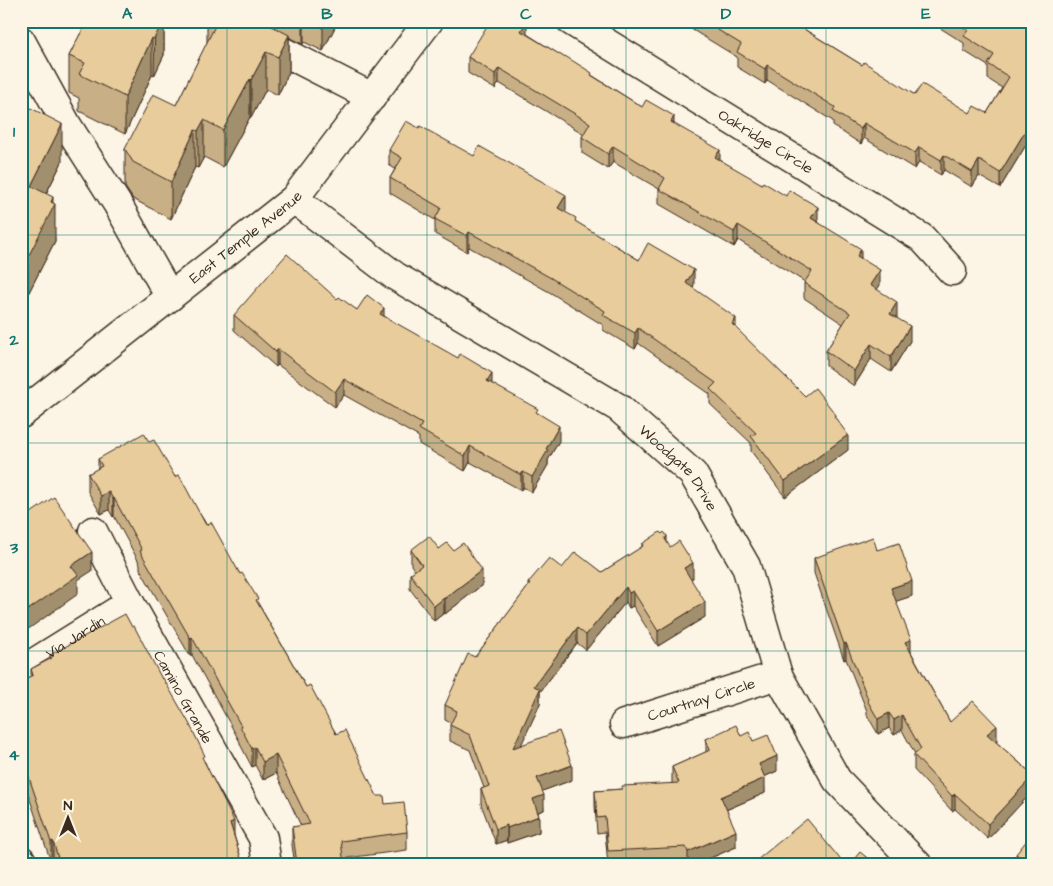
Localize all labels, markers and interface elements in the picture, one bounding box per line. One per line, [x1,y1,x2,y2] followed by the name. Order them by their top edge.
[122,3,133,25] text: A
[321,3,333,25] text: B
[520,3,532,25] text: C
[721,3,732,25] text: D
[921,3,931,25] text: E
[714,104,817,179] street label: Oakridge Circle
[13,121,16,143] text: 1
[185,187,308,289] street label: East Temple Avenue
[8,329,19,351] text: 2
[634,420,722,515] street label: Woodgate Drive
[9,537,19,559] text: 3
[42,611,110,664] street label: Via Jardin
[148,647,217,748] street label: Camino Grande
[645,673,758,727] street label: Courtnay Circle
[9,744,20,766] text: 4
[42,794,92,844] north arrow
[64,796,73,816] text: N

